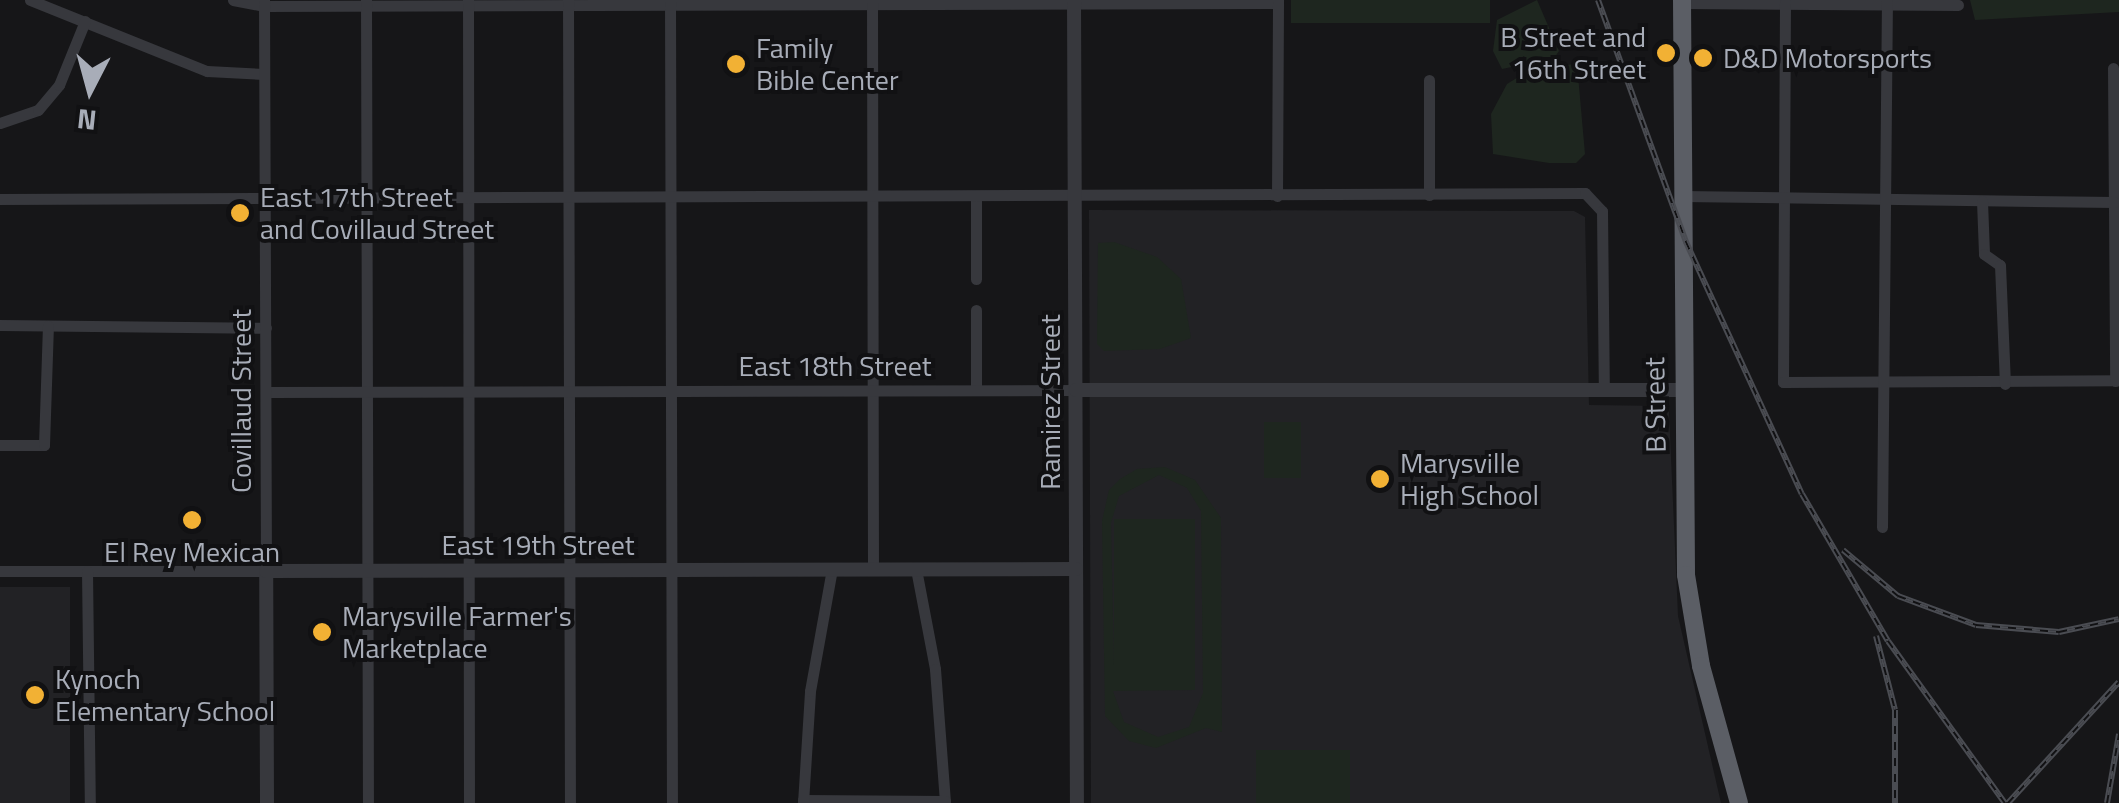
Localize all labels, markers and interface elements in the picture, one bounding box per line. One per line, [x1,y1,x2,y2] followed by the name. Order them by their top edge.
[1500,20,1646,86] place label: B Street and 16th Street
[756,31,899,97] place label: Family Bible Center
[40,40,140,140] north arrow
[1723,41,1932,75] place label: D&D Motorsports
[1655,42,1677,64] marker: B Street and 16th Street
[1692,47,1714,69] marker: D&D Motorsports
[725,53,747,75] marker: Family Bible Center
[75,98,99,143] text: N
[260,180,494,246] place label: East 17th Street and Covillaud Street
[229,202,251,224] marker: East 17th Street and Covillaud Street
[224,309,258,493] street label: Covillaud Street
[1033,314,1067,490] street label: Ramirez Street
[738,349,932,383] street label: East 18th Street
[1637,357,1673,453] street label: B Street
[1400,446,1539,512] place label: Marysville High School
[1369,468,1391,490] marker: Marysville High School
[181,509,203,531] marker: El Rey Mexican
[441,528,635,562] street label: East 19th Street
[104,535,280,569] place label: El Rey Mexican
[342,599,572,665] place label: Marysville Farmer's Marketplace
[311,621,333,643] marker: Marysville Farmer's Marketplace
[55,662,275,728] place label: Kynoch Elementary School
[24,684,46,706] marker: Kynoch Elementary School

